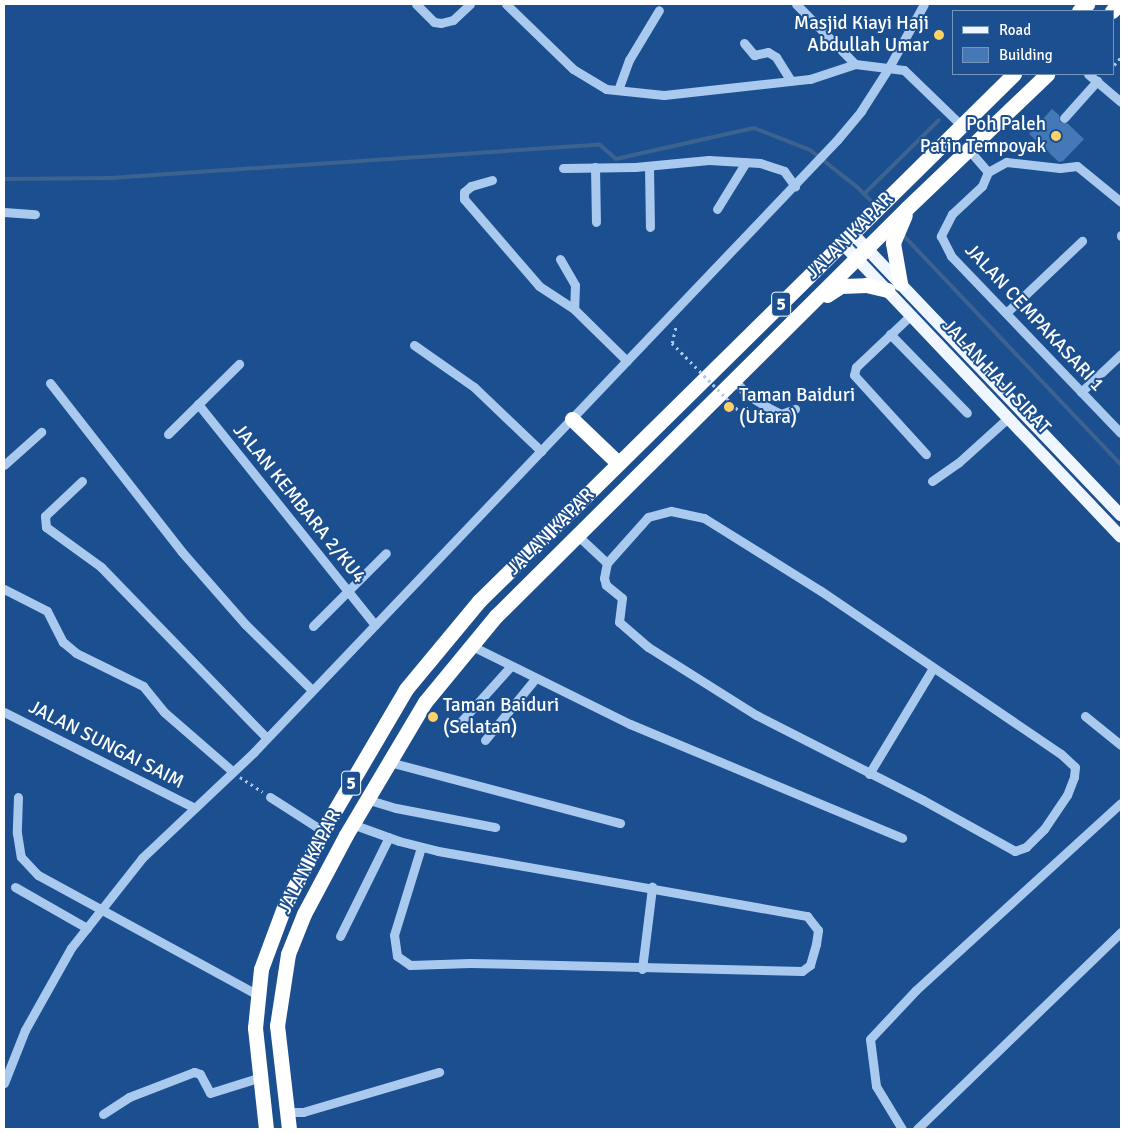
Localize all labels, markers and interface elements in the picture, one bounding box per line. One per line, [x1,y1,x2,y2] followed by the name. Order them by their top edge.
[952,10,1115,75] legend
[794,13,929,57] place label: Masjid Kiayi Haji Abdullah Umar
[999,21,1031,39] text: Road
[933,29,945,41] marker: Masjid Kiayi Haji Abdullah Umar
[999,46,1053,64] text: Building
[920,114,1046,158] place label: Poh Paleh Patin Tempoyak
[1050,130,1062,142] marker: Poh Paleh Patin Tempoyak
[802,188,898,284] street label: JALAN KAPAR
[960,239,1108,397] street label: JALAN CEMPAKASARI 1
[771,288,791,320] road number: 5
[937,315,1055,439] street label: JALAN HAJI SIRAT
[739,385,855,429] place label: Taman Baiduri (Utara)
[723,401,735,413] marker: Taman Baiduri (Utara)
[228,420,370,588] street label: JALAN KEMBARA 2/KU4
[503,484,599,580] street label: JALAN KAPAR
[443,695,559,739] place label: Taman Baiduri (Selatan)
[25,696,187,794] street label: JALAN SUNGAI SAIM
[427,711,439,723] marker: Taman Baiduri (Selatan)
[341,768,361,798] road number: 5
[274,806,346,918] street label: JALAN KAPAR

